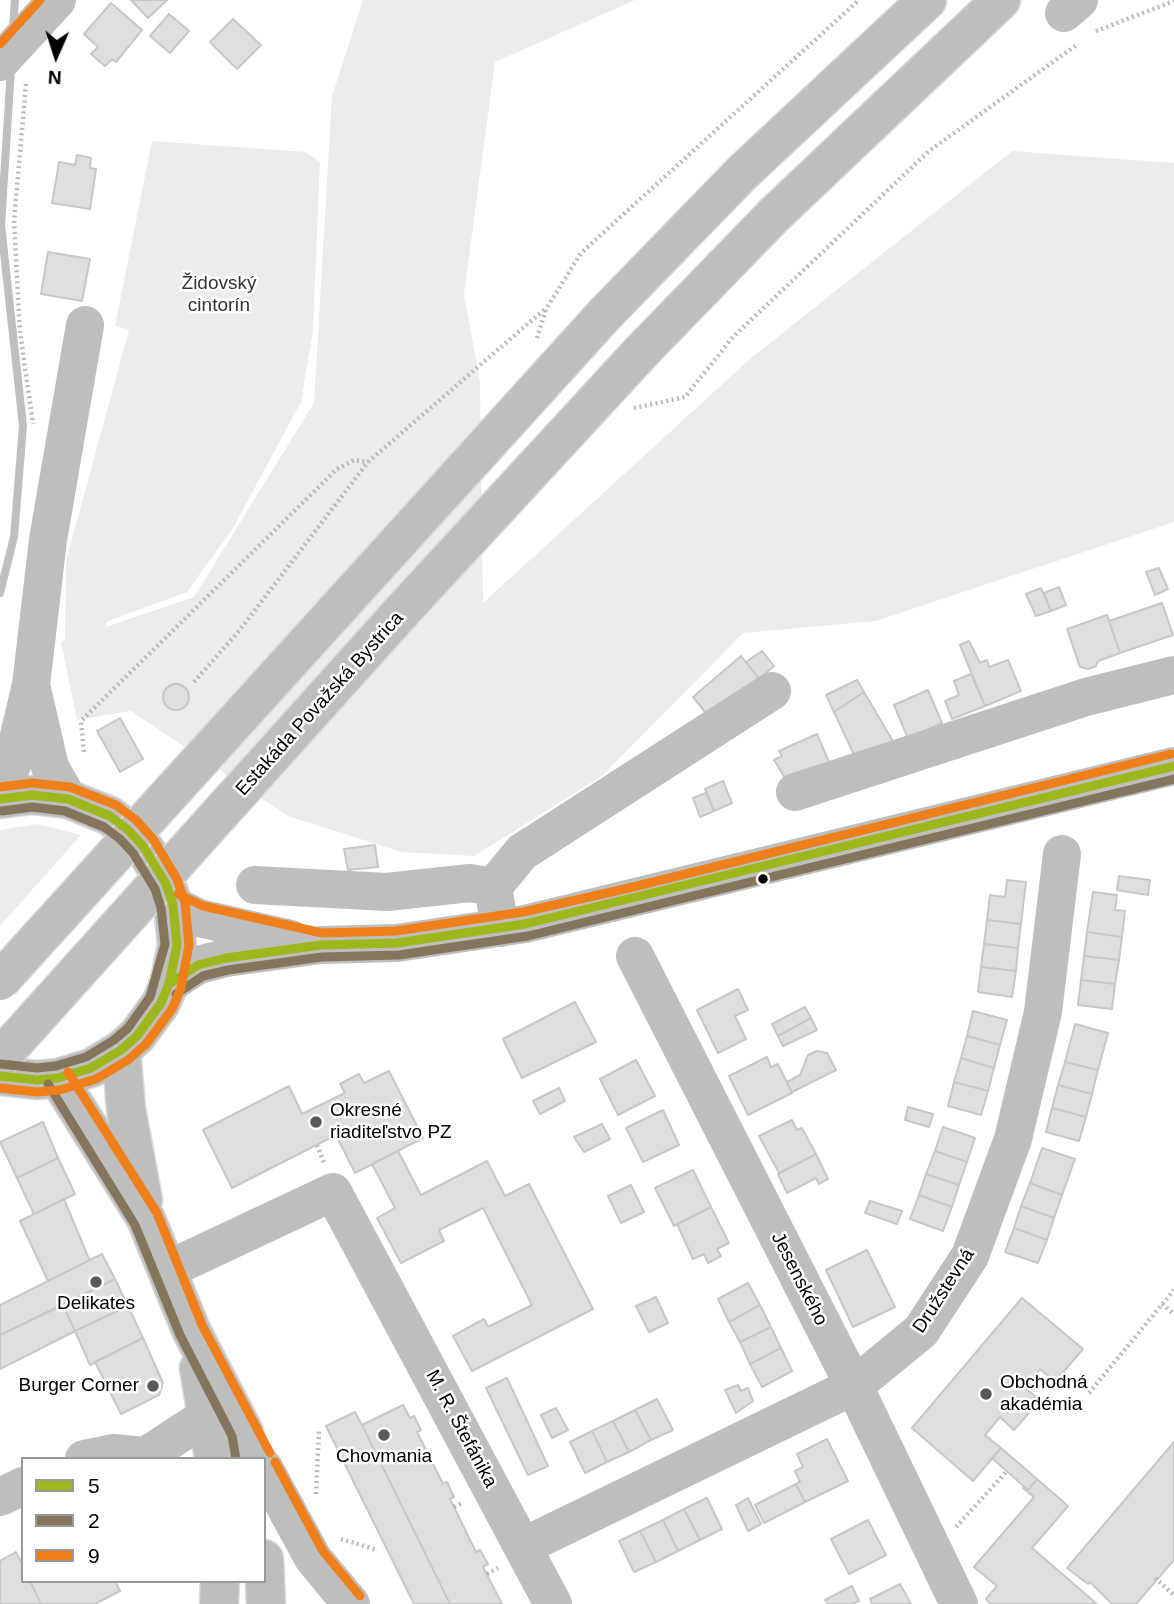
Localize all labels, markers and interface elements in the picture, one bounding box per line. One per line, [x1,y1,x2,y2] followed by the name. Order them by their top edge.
[21,21,91,91] north arrow
[47,67,62,88] text: N
[182,273,256,317] park label: Židovský cintorín
[231,607,409,801] street label: Estakáda Považská Bystrica
[756,872,770,886] unlabelled marker
[330,1100,452,1144] place label: Okresné riaditeľstvo PZ
[308,1114,324,1130] marker: Okresné riaditeľstvo PZ
[766,1229,832,1329] street label: Jesenského
[908,1244,980,1338] street label: Družstevná
[88,1274,104,1290] marker: Delikates
[57,1293,135,1315] place label: Delikates
[420,1366,502,1492] street label: M. R. Štefánika
[1000,1372,1088,1416] place label: Obchodná akadémia
[19,1375,139,1397] place label: Burger Corner
[145,1378,161,1394] marker: Burger Corner
[978,1386,994,1402] marker: Obchodná akadémia
[376,1427,392,1443] marker: Chovmania
[336,1446,432,1468] place label: Chovmania
[21,1457,266,1583] legend
[88,1474,100,1497] text: 5
[88,1509,100,1532] text: 2
[88,1544,100,1567] text: 9

